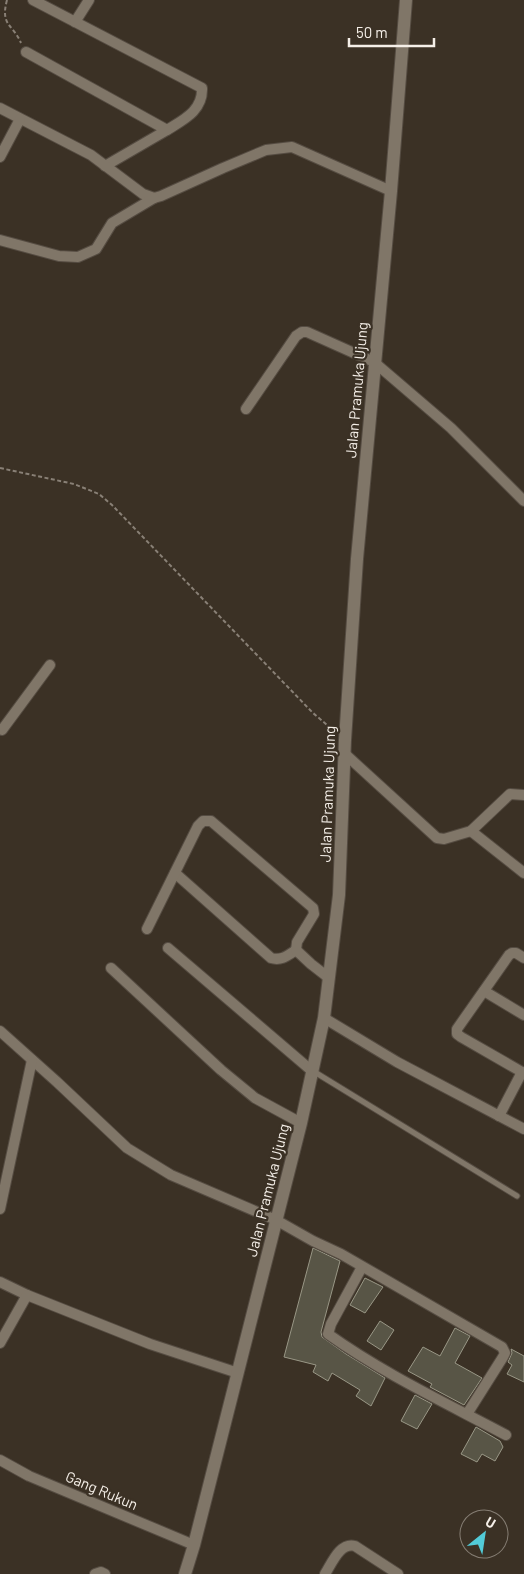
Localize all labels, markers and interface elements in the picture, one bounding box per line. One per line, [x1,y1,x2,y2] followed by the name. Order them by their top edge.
[349,15,434,47] scale bar
[356,23,388,41] text: 50 m
[341,321,371,459] street label: Jalan Pramuka Ujung
[316,725,338,863] street label: Jalan Pramuka Ujung
[242,1122,292,1258] street label: Jalan Pramuka Ujung
[63,1467,141,1513] street label: Gang Rukun
[459,1509,509,1559] north arrow
[483,1513,499,1532] text: U

